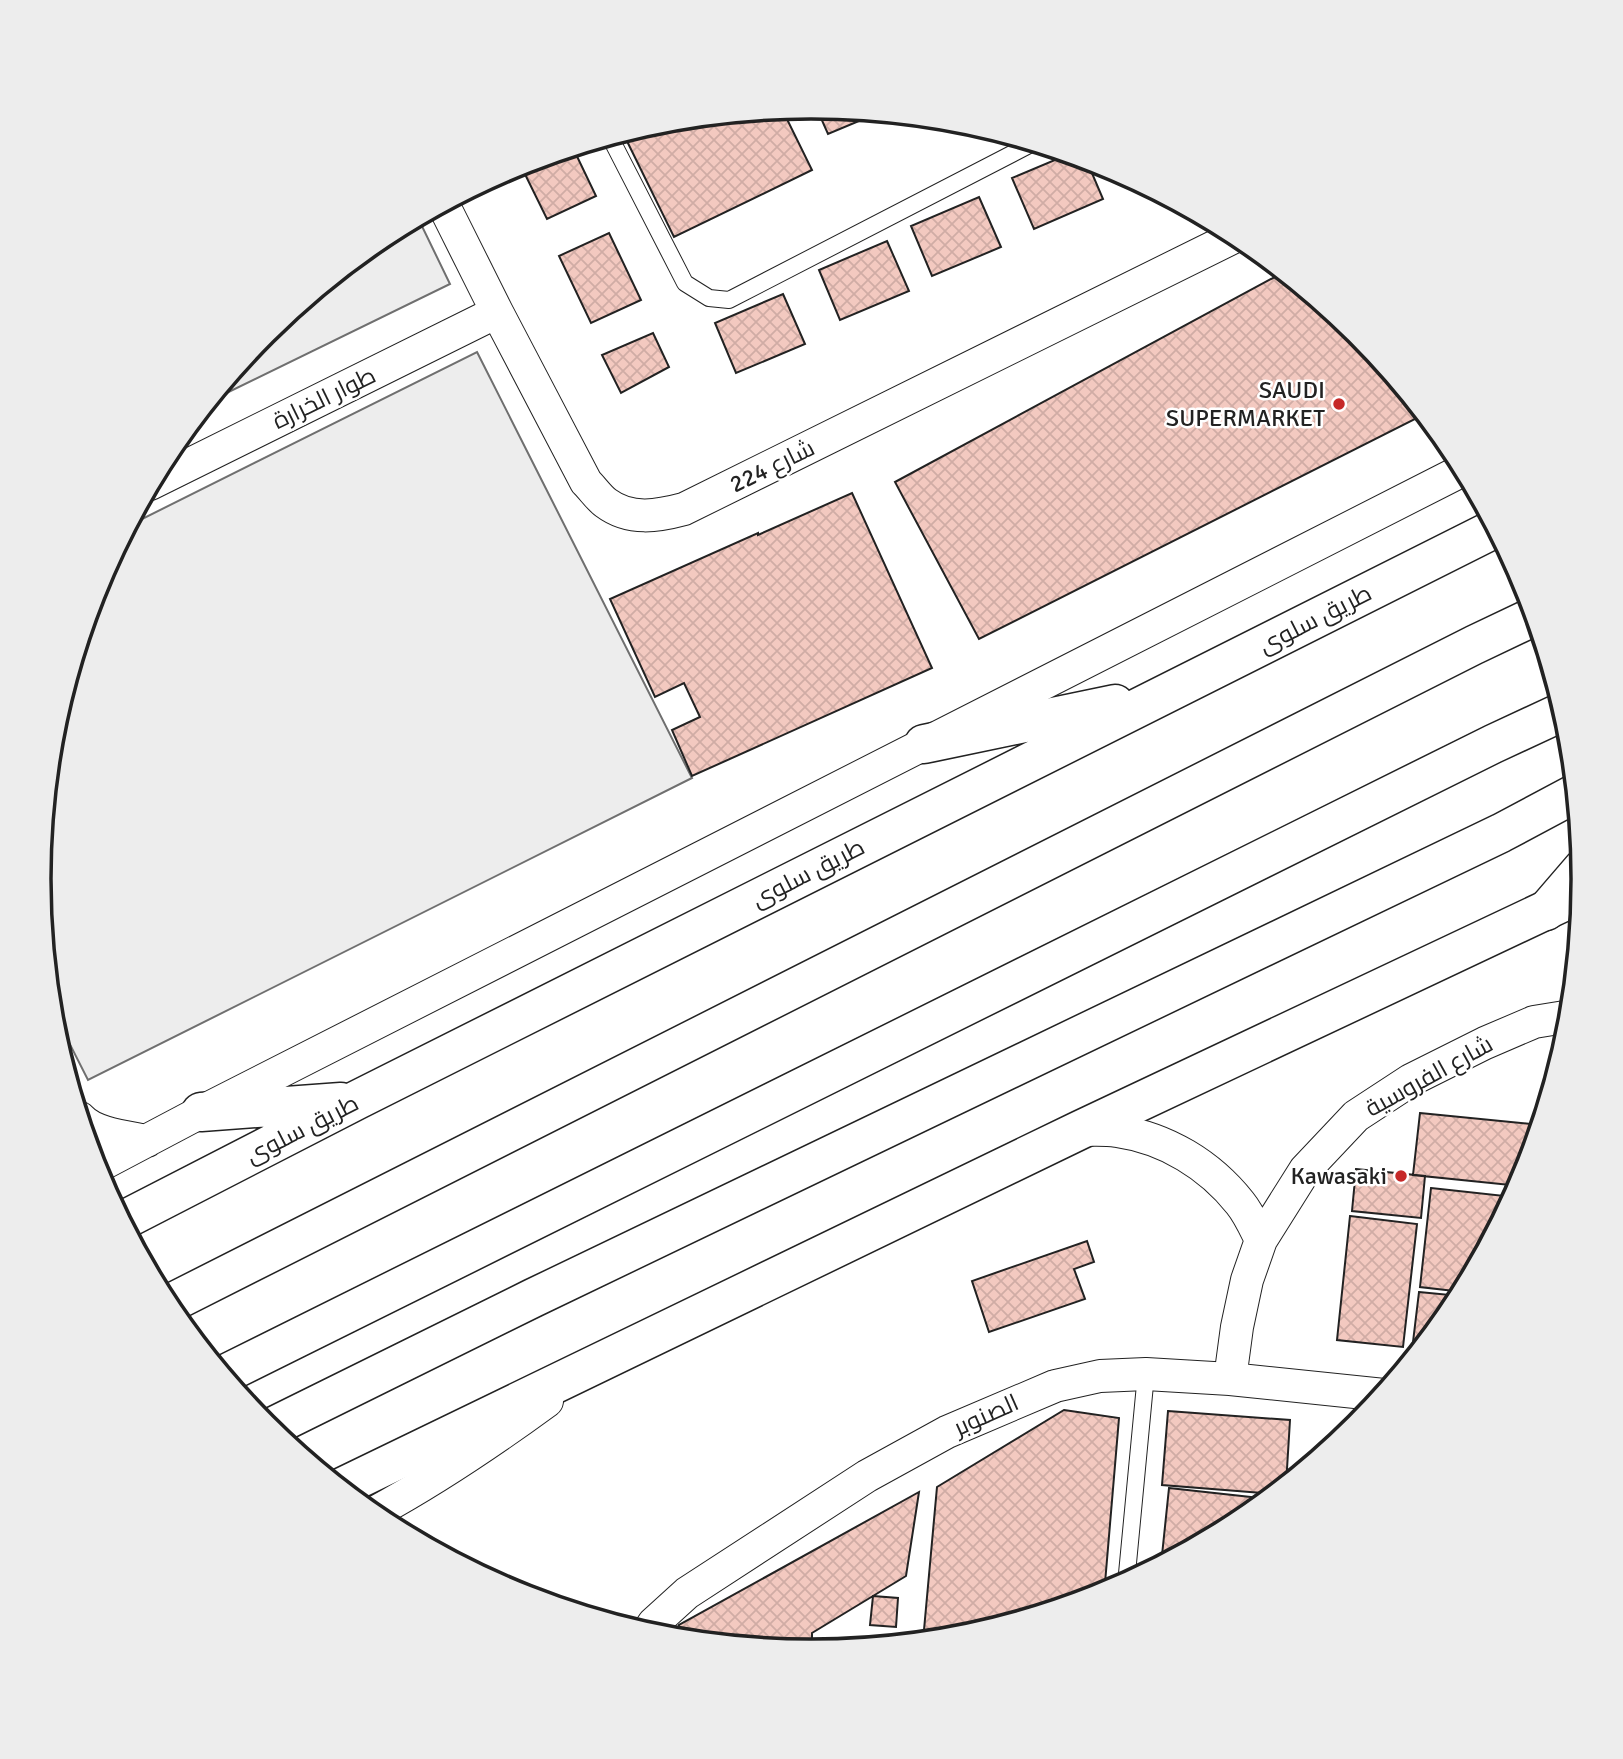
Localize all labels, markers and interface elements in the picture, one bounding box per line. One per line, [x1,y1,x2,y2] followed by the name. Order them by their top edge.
[267,360,381,436] street label: طوار الخرارة
[1166,375,1325,433] place label: SAUDI SUPERMARKET
[1331,396,1347,412] marker: SAUDI SUPERMARKET
[725,433,820,500] street label: شارع 224
[1254,578,1376,660] street label: طريق سلوى
[747,832,869,914] street label: طريق سلوى
[1360,1029,1499,1124] street label: شارع الفروسية
[241,1088,363,1170] street label: طريق سلوى
[1290,1161,1387,1191] place label: Kawasaki
[1393,1168,1409,1184] marker: Kawasaki
[947,1387,1023,1443] street label: الصنوبر

